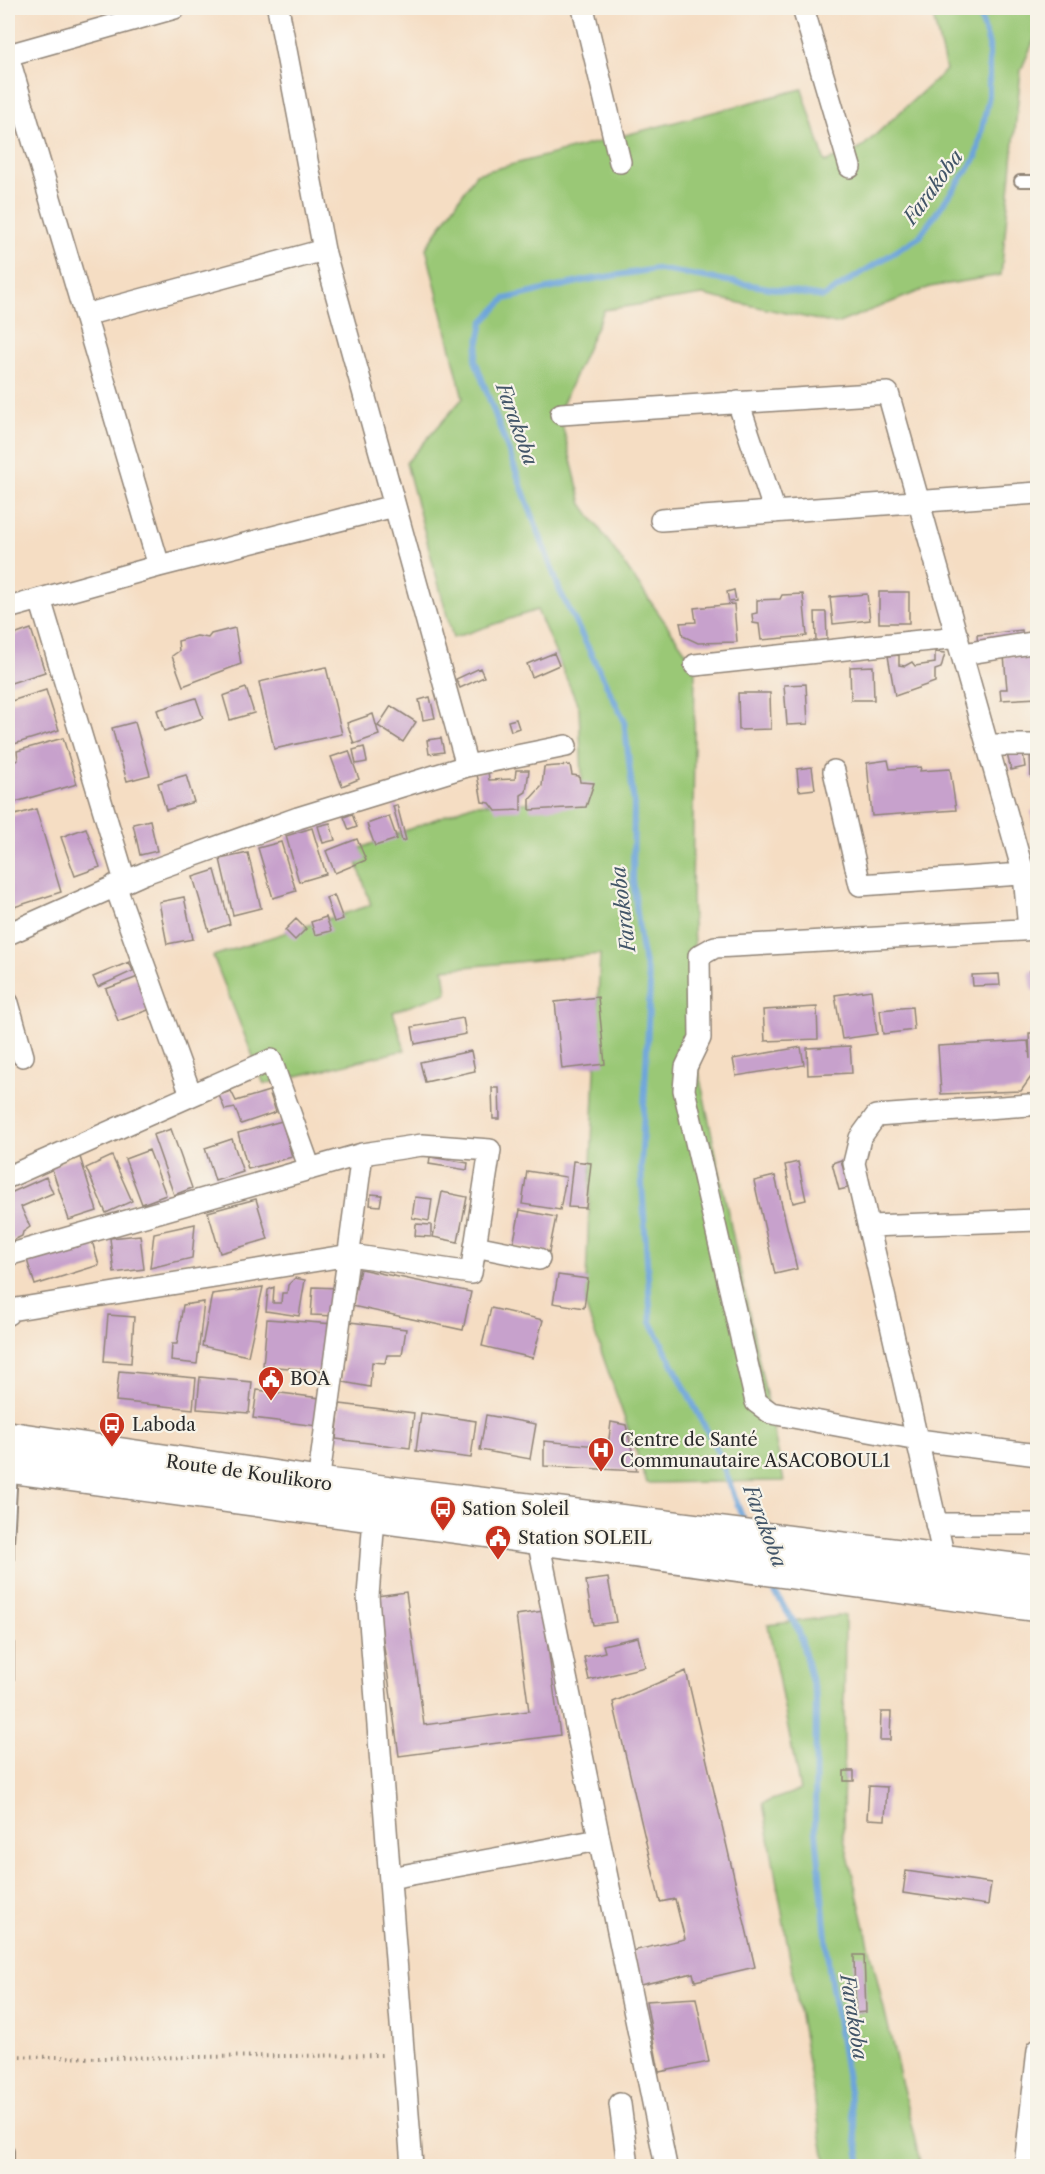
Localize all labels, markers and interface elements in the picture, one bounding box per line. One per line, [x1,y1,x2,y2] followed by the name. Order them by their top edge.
[897,145,968,231] water label: Farakoba
[490,378,543,469] water label: Farakoba
[606,865,640,955] water label: Farakoba
[256,1364,286,1402] public building icon: BOA
[290,1368,331,1390] place label: BOA
[97,1410,127,1448] bus stop icon: Laboda
[132,1414,196,1436] place label: Laboda
[620,1429,891,1472] place label: Centre de Santé Communautaire ASACOBOUL1
[586,1435,616,1473] hospital icon: Centre de Santé Communautaire ASACOBOUL1
[164,1450,334,1496] street label: Route de Koulikoro
[738,1480,792,1571] water label: Farakoba
[428,1494,458,1532] bus stop icon: Sation Soleil
[462,1498,569,1520] place label: Sation Soleil
[483,1523,513,1561] public building icon: Station SOLEIL
[518,1527,652,1549] place label: Station SOLEIL
[835,1971,873,2062] water label: Farakoba

